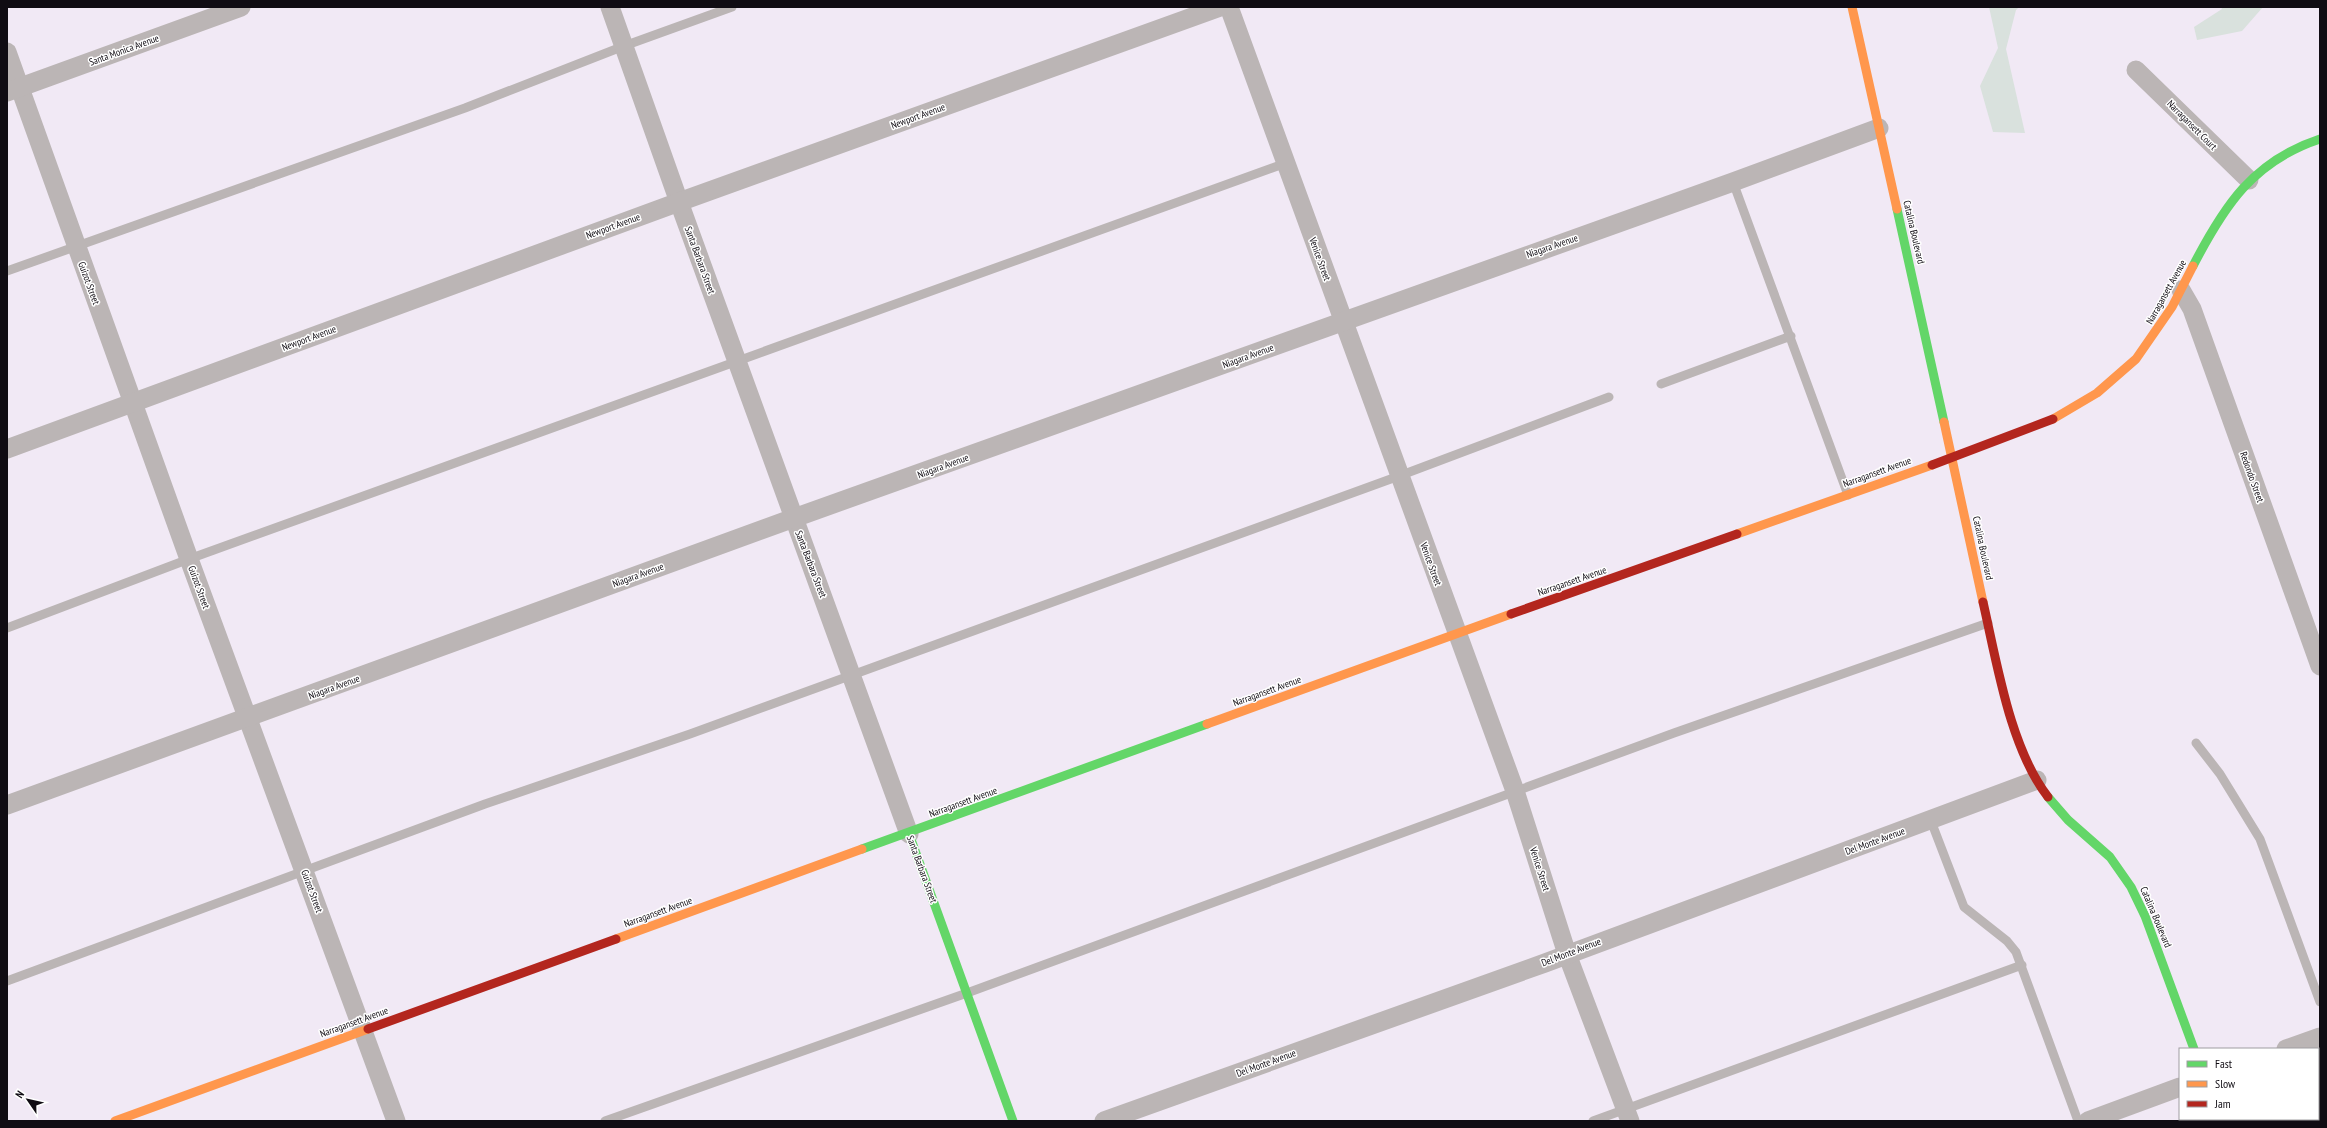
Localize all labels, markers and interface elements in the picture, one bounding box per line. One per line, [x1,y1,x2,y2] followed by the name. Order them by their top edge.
[87,31,161,69] street label: Santa Monica Avenue
[2164,97,2220,153] street label: Narragansett Court
[889,100,947,132] street label: Newport Avenue
[1900,199,1928,265] street label: Catalina Boulevard
[584,210,642,242] street label: Newport Avenue
[682,224,718,296] street label: Santa Barbara Street
[1524,231,1580,261] street label: Niagara Avenue
[1306,235,1334,283] street label: Venice Street
[2143,257,2189,327] street label: Narragansett Avenue
[75,260,103,307] street label: Guizot Street
[280,322,338,354] street label: Newport Avenue
[1221,341,1275,371] street label: Niagara Avenue
[2237,450,2267,504] street label: Redondo Street
[916,451,970,481] street label: Niagara Avenue
[1841,454,1913,490] street label: Narragansett Avenue
[1970,515,1996,581] street label: Catalina Boulevard
[792,529,830,600] street label: Santa Barbara Street
[1417,540,1445,588] street label: Venice Street
[611,560,665,590] street label: Niagara Avenue
[1536,563,1608,599] street label: Narragansett Avenue
[185,564,213,611] street label: Guizot Street
[307,672,361,702] street label: Niagara Avenue
[1231,673,1303,709] street label: Narragansett Avenue
[927,784,999,820] street label: Narragansett Avenue
[1843,824,1907,858] street label: Del Monte Avenue
[904,833,940,905] street label: Santa Barbara Street
[1527,845,1553,893] street label: Venice Street
[298,868,326,915] street label: Guizot Street
[2137,885,2175,949] street label: Catalina Boulevard
[622,894,694,930] street label: Narragansett Avenue
[1539,935,1603,969] street label: Del Monte Avenue
[318,1004,390,1040] street label: Narragansett Avenue
[1234,1046,1298,1080] street label: Del Monte Avenue
[2179,1048,2319,1120] legend
[2215,1056,2233,1071] text: Fast
[2215,1076,2236,1091] text: Slow
[8,1080,48,1120] north arrow
[12,1088,27,1101] text: N
[2214,1096,2231,1111] text: Jam

